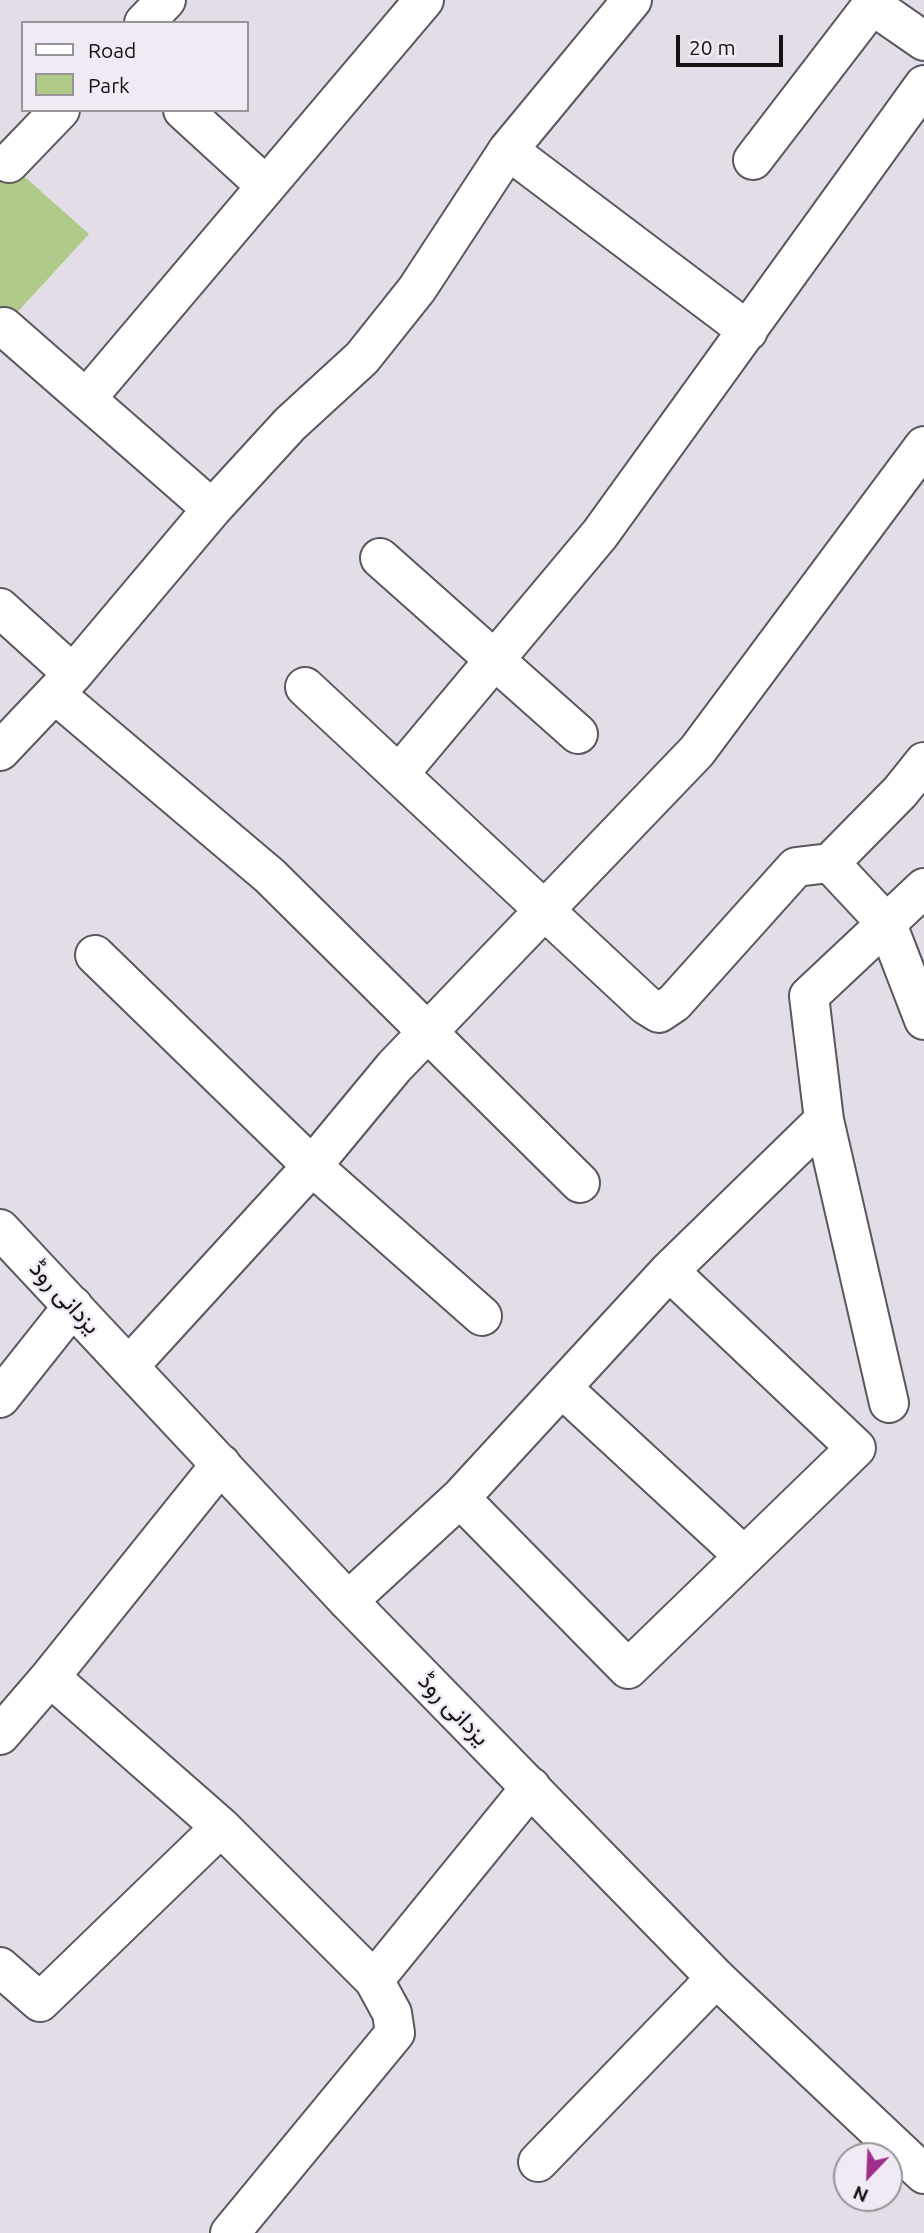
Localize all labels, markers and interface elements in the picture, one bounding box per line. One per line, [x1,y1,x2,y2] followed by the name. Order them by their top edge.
[21,21,248,112] legend
[679,21,786,65] scale bar
[689,35,736,59] text: 20 m
[88,38,136,62] text: Road
[88,73,130,97] text: Park
[24,1254,106,1340] street label: یزدانی روڈ
[412,1666,496,1752] street label: یزدانی روڈ
[833,2142,903,2212] north arrow
[850,2182,871,2207] text: N

